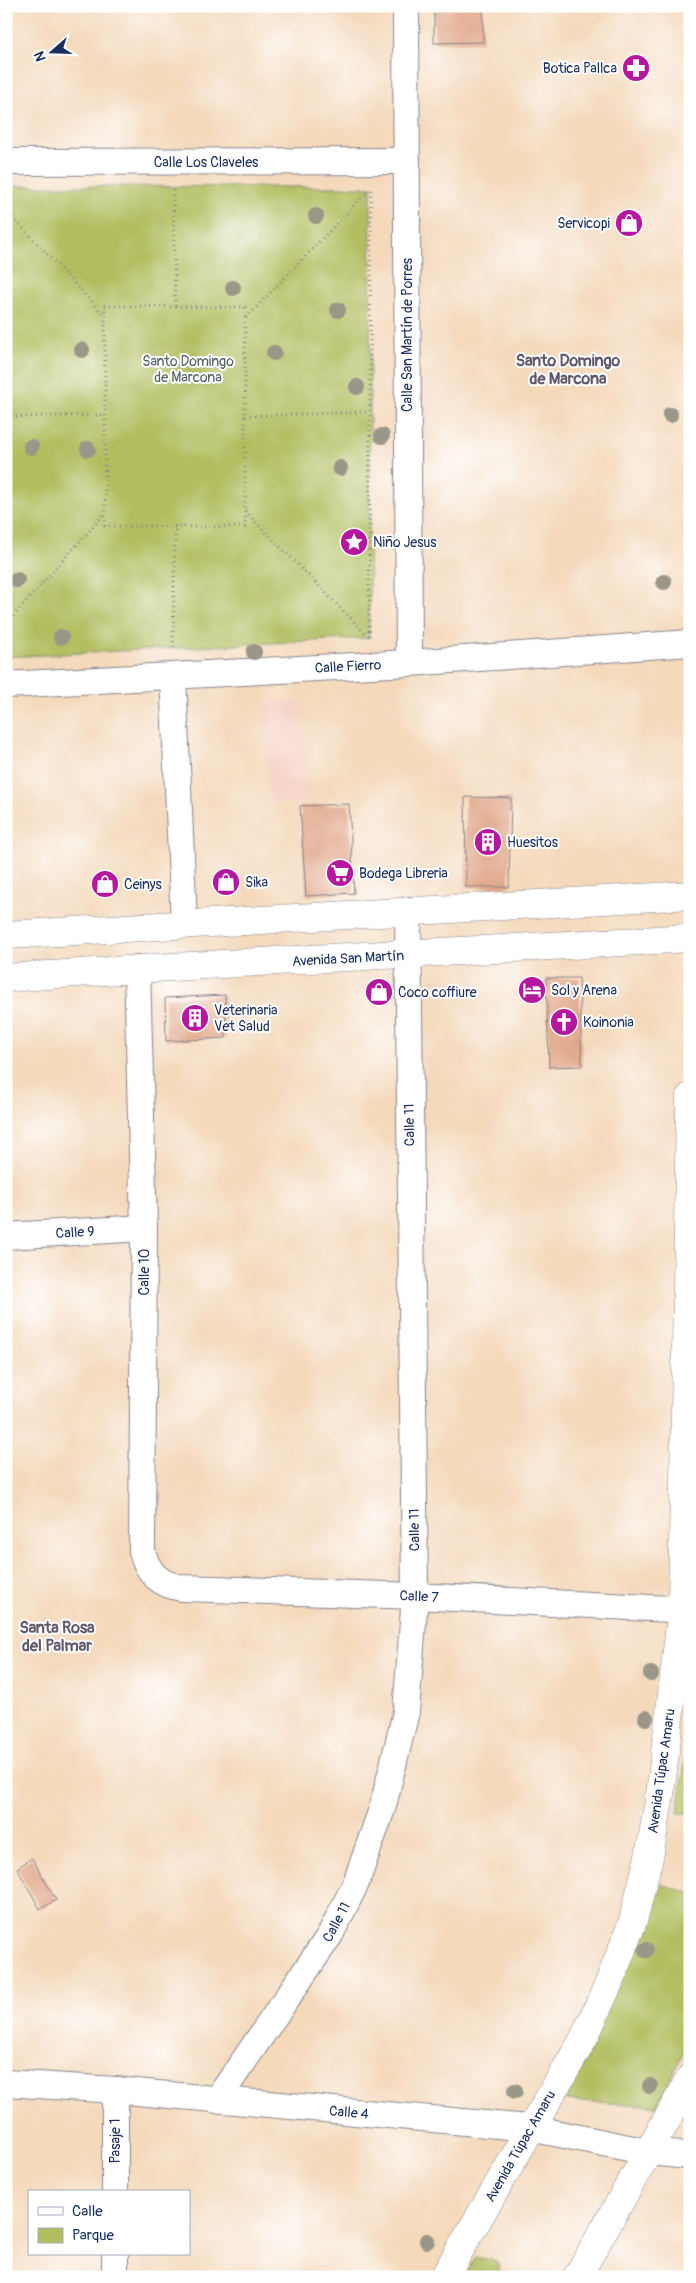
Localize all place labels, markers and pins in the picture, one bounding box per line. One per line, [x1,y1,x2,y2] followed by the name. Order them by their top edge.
[621,53,651,83] pharmacy icon: Botica Pallca
[543,60,617,77] place label: Botica Pallca
[614,208,644,238] shop icon: Servicopi
[557,215,610,232] place label: Servicopi
[339,527,369,557] place icon: Niño Jesus
[373,534,437,551] place label: Niño Jesus
[473,827,503,857] building icon: Huesitos
[507,834,559,851] place label: Huesitos
[325,858,355,888] supermarket icon: Bodega Libreria
[359,865,448,882] place label: Bodega Libreria
[211,867,241,897] shop icon: Sika
[90,869,120,899] shop icon: Ceinys
[245,874,268,891] place label: Sika
[124,876,163,893] place label: Ceinys
[517,975,547,1005] hotel icon: Sol y Arena
[364,977,394,1007] shop icon: Coco coffiure
[551,982,617,999] place label: Sol y Arena
[398,984,477,1001] place label: Coco coffiure
[214,1002,278,1035] place label: Veterinaria Vet Salud
[180,1003,210,1033] building icon: Veterinaria Vet Salud
[549,1007,579,1037] church icon: Koinonia
[583,1014,634,1031] place label: Koinonia

